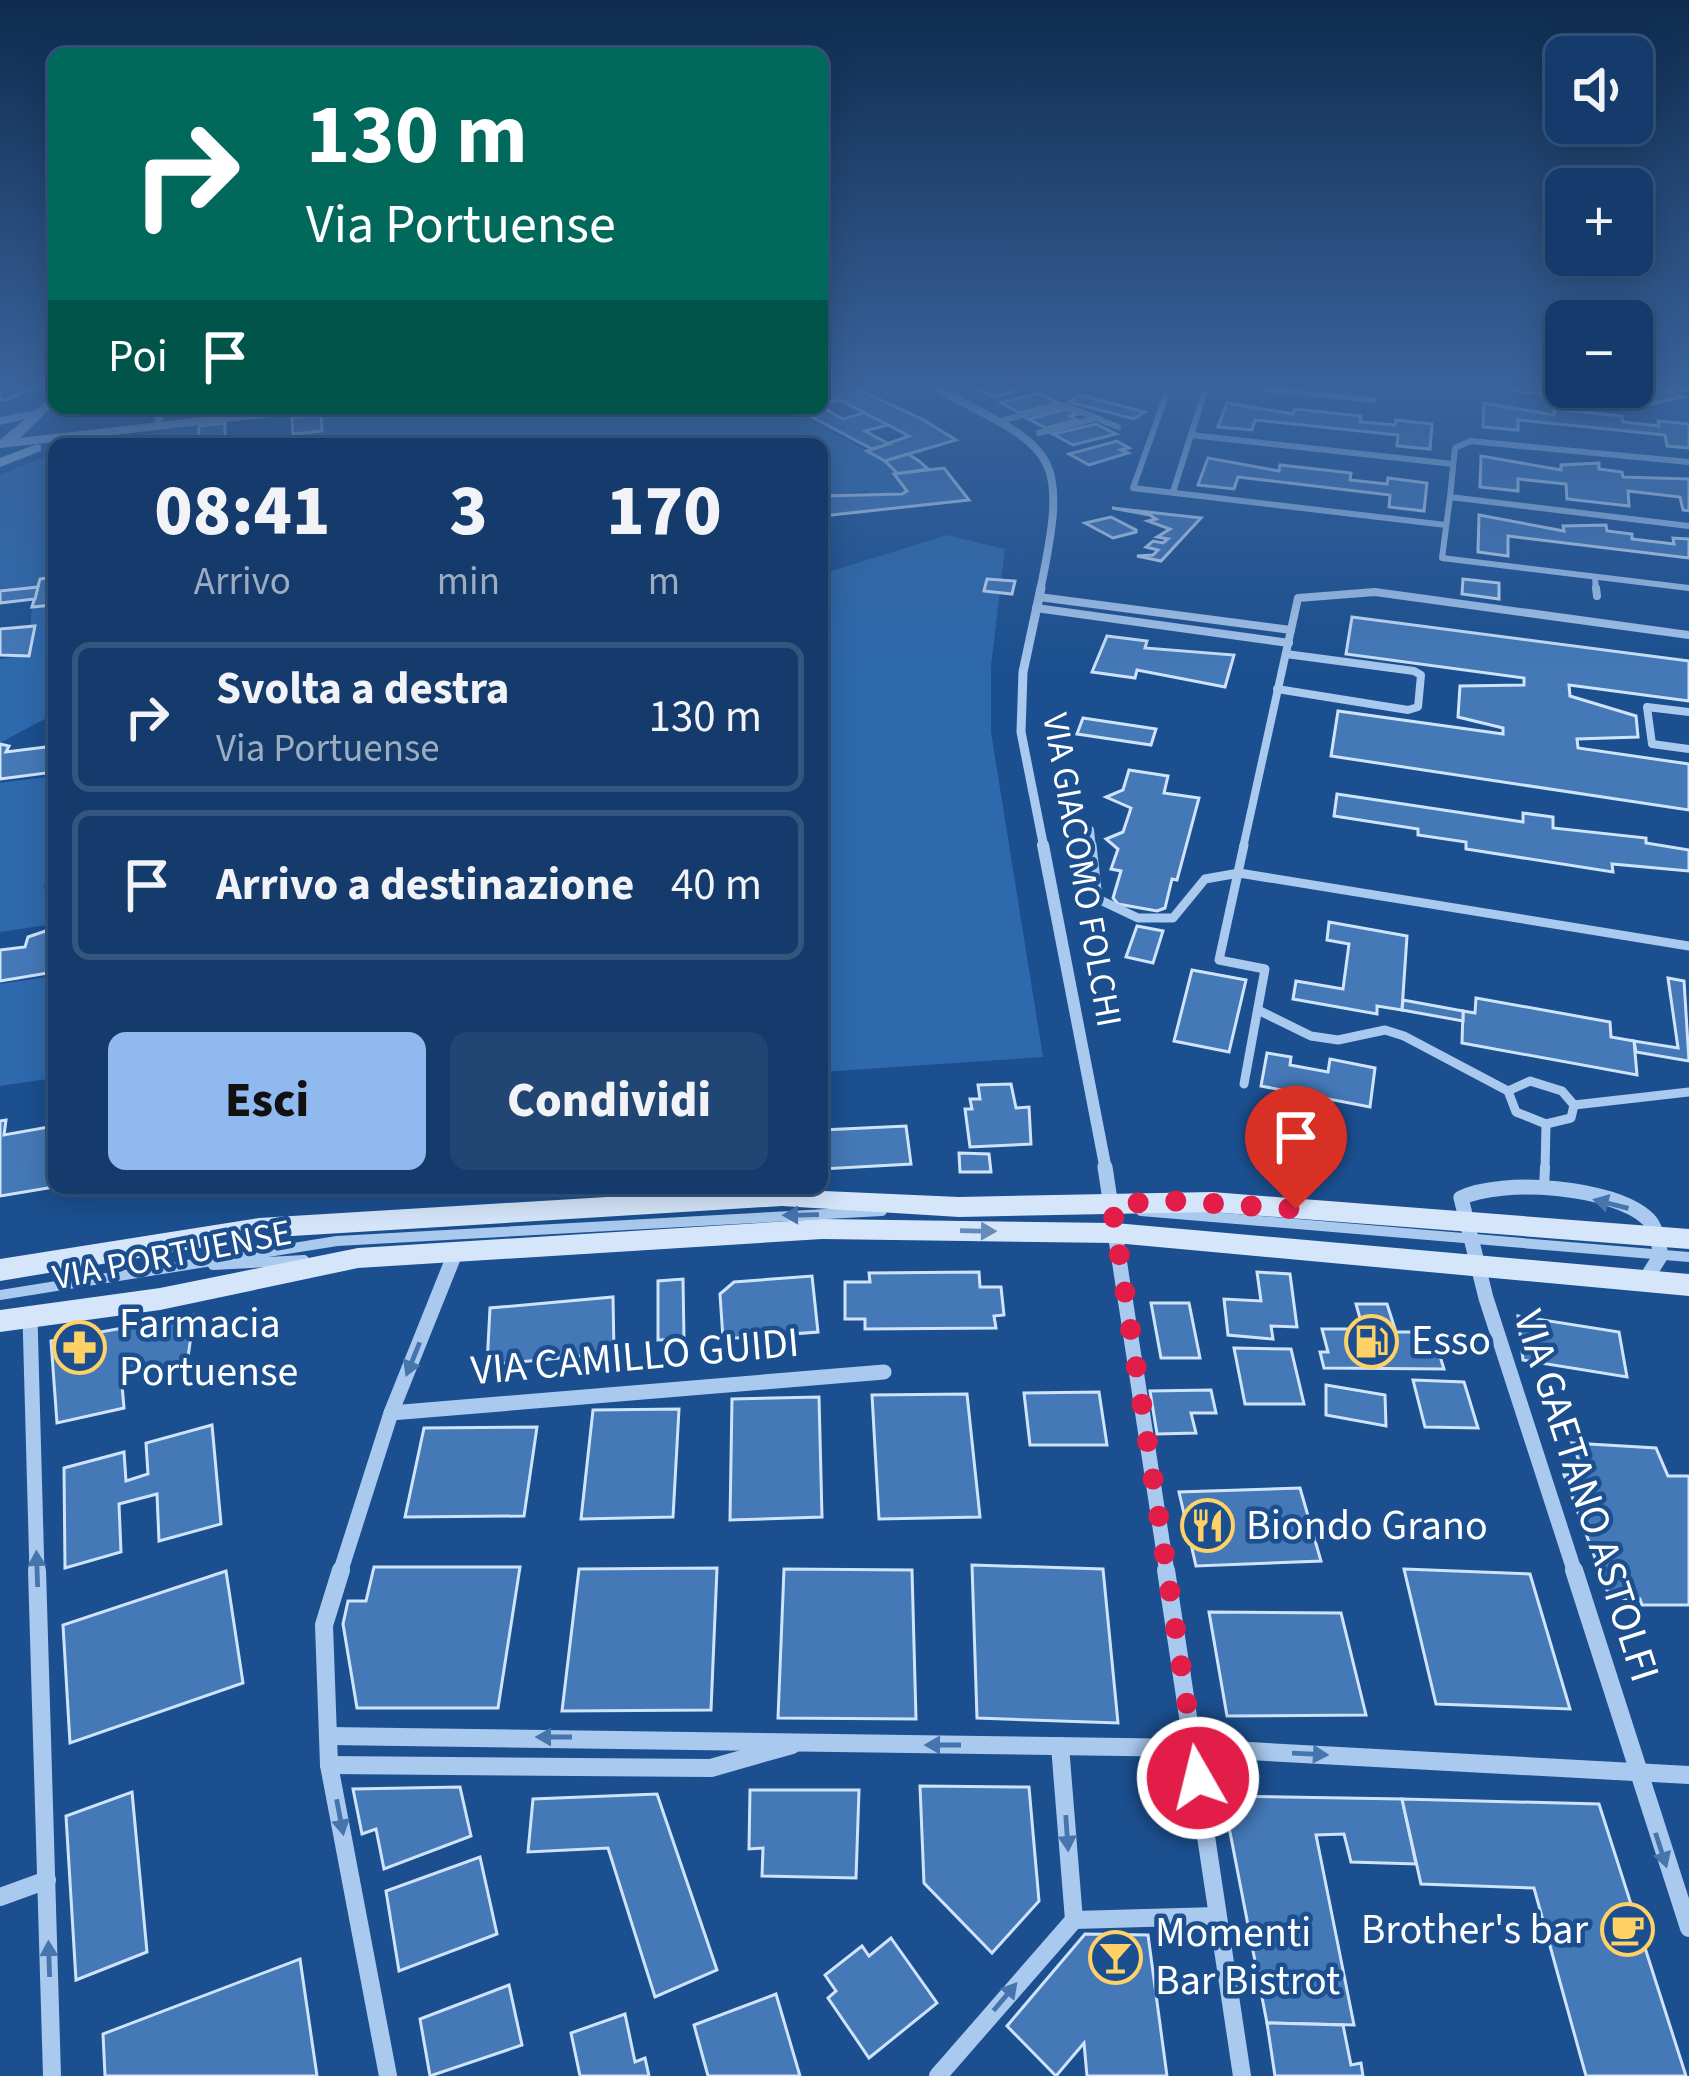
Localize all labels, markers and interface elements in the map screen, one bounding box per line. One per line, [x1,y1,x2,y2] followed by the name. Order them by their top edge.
[1545,36,1653,408] map controls
[1545,36,1653,144] button: sound
[306,76,528,196] text: 130 m
[108,96,264,252] icon: right
[1545,168,1653,276] button: +
[306,187,616,264] text: Via Portuense
[1545,300,1653,408] button: −
[192,324,258,390] icon: arrive
[108,325,168,389] text: Poi
[154,460,330,563] text: 08:41
[449,460,488,563] text: 3
[606,460,722,563] text: 170
[194,554,291,610] text: Arrivo
[437,554,500,610] text: min
[648,554,680,610] text: m
[216,657,510,721] text: Svolta a destra
[114,684,180,750] icon: right
[649,685,762,749] text: 130 m
[1029,709,1135,1031] street label: VIA GIACOMO FOLCHI
[216,721,440,777] text: Via Portuense
[114,852,180,918] icon: arrive
[216,853,634,917] text: Arrivo a destinazione
[671,853,762,917] text: 40 m
[108,1032,426,1170] button: Esci
[450,1032,768,1170] button: Condividi
[1245,1086,1347,1209] pin
[1263,1104,1329,1170] icon: arrive
[1592,1194,1629,1213] one-way arrow
[781,1205,819,1224] one-way arrow
[48,1207,296,1303] street label: VIA PORTUENSE
[960,1221,998,1240] one-way arrow
[119,1294,298,1402] place label: Farmacia Portuense
[1498,1302,1674,1690] street label: VIA GAETANO ASTOLFI
[1411,1311,1491,1371] place label: Esso
[468,1313,802,1401] street label: VIA CAMILLO GUIDI
[1344,1313,1400,1369] fuel station icon: Esso
[52,1320,108,1376] pharmacy icon: Farmacia Portuense
[403,1341,422,1377] one-way arrow
[1246,1496,1488,1556] place label: Biondo Grano
[1179,1498,1235,1554] restaurant icon: Biondo Grano
[28,1549,47,1587] one-way arrow
[1135,1715,1261,1841] position arrow
[534,1727,572,1747] one-way arrow
[923,1735,961,1755] one-way arrow
[1292,1745,1330,1764] one-way arrow
[331,1798,350,1836] one-way arrow
[1058,1815,1077,1852] one-way arrow
[1653,1832,1671,1868] one-way arrow
[1361,1900,1588,1960] place label: Brother's bar
[1599,1902,1655,1958] cafe icon: Brother's bar
[1155,1903,1340,2011] place label: Momenti Bar Bistrot
[1088,1929,1144,1985] bar icon: Momenti Bar Bistrot
[39,1939,58,1977] one-way arrow
[991,1982,1017,2012] one-way arrow

